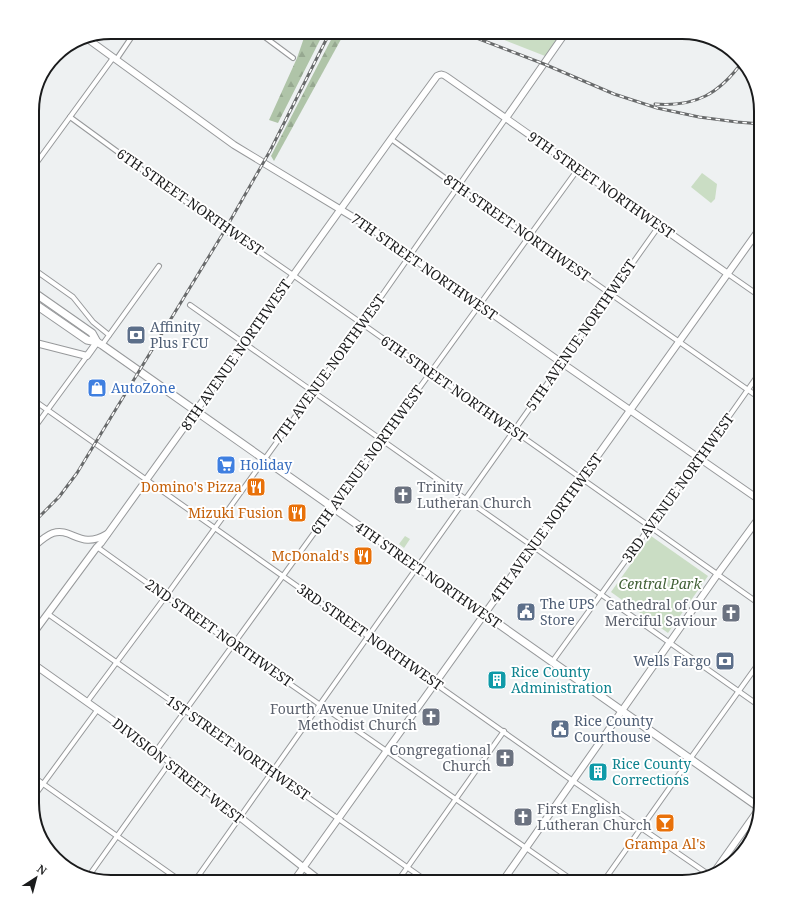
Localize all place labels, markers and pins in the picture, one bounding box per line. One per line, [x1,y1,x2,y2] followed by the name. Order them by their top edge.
[150,317,209,352] place label: Affinity Plus FCU
[125,324,147,346] bank icon: Affinity Plus FCU
[86,377,108,399] shop icon: AutoZone
[111,378,175,397] place label: AutoZone
[215,454,237,476] supermarket icon: Holiday
[240,455,292,474] place label: Holiday
[245,476,267,498] restaurant icon: Domino's Pizza
[141,477,242,496] place label: Domino's Pizza
[417,477,532,512] place label: Trinity Lutheran Church
[392,484,414,506] church icon: Trinity Lutheran Church
[286,502,308,524] restaurant icon: Mizuki Fusion
[188,503,283,522] place label: Mizuki Fusion
[352,545,374,567] restaurant icon: McDonald's
[271,546,349,565] place label: McDonald's
[540,594,595,629] place label: The UPS Store
[605,595,717,630] place label: Cathedral of Our Merciful Saviour
[515,601,537,623] public building icon: The UPS Store
[720,602,742,624] church icon: Cathedral of Our Merciful Saviour
[714,650,736,672] bank icon: Wells Fargo
[633,651,711,670] place label: Wells Fargo
[511,662,612,697] place label: Rice County Administration
[486,669,508,691] building icon: Rice County Administration
[270,699,417,734] place label: Fourth Avenue United Methodist Church
[420,706,442,728] church icon: Fourth Avenue United Methodist Church
[574,711,653,746] place label: Rice County Courthouse
[549,718,571,740] public building icon: Rice County Courthouse
[390,740,492,775] place label: Congregational Church
[494,747,516,769] church icon: Congregational Church
[612,754,691,789] place label: Rice County Corrections
[587,761,609,783] building icon: Rice County Corrections
[537,799,652,834] place label: First English Lutheran Church
[512,806,534,828] church icon: First English Lutheran Church
[654,812,676,834] bar icon: Grampa Al's
[624,834,706,853] place label: Grampa Al's

